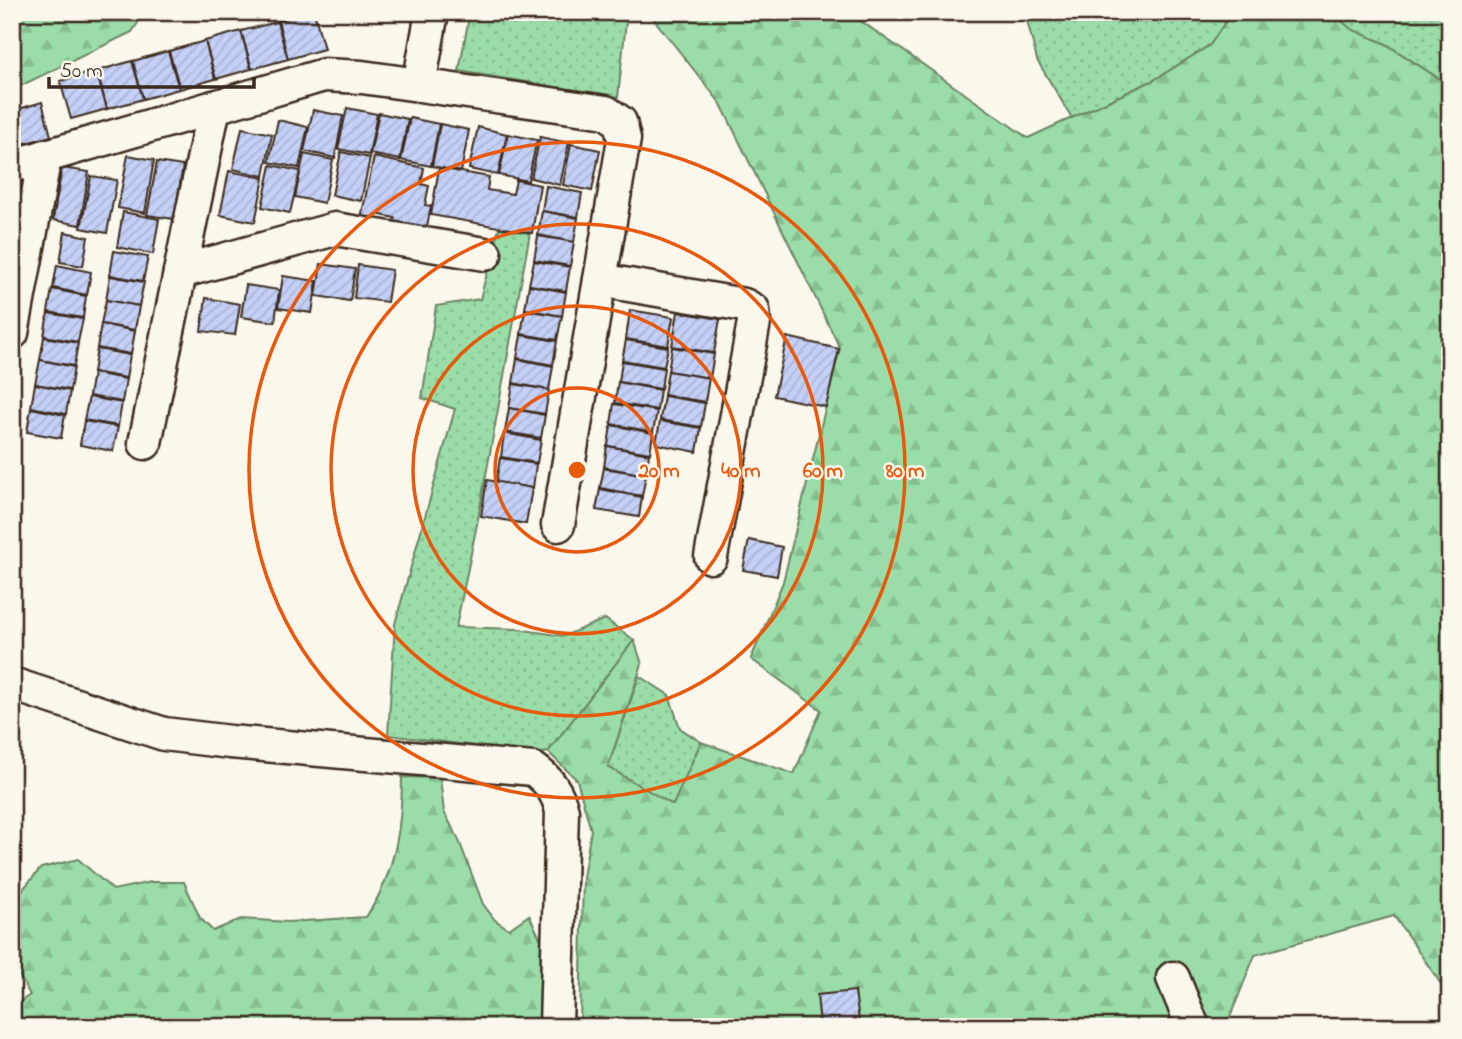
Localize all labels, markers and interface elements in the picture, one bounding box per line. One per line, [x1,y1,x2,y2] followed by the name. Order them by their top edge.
[49,46,254,90] scale bar
[60,57,103,87] text: 50 m
[637,457,680,487] text: 20 m
[721,457,761,487] text: 40 m
[803,457,843,487] text: 60 m
[885,457,924,487] text: 80 m
[565,458,589,482] centre of rings

